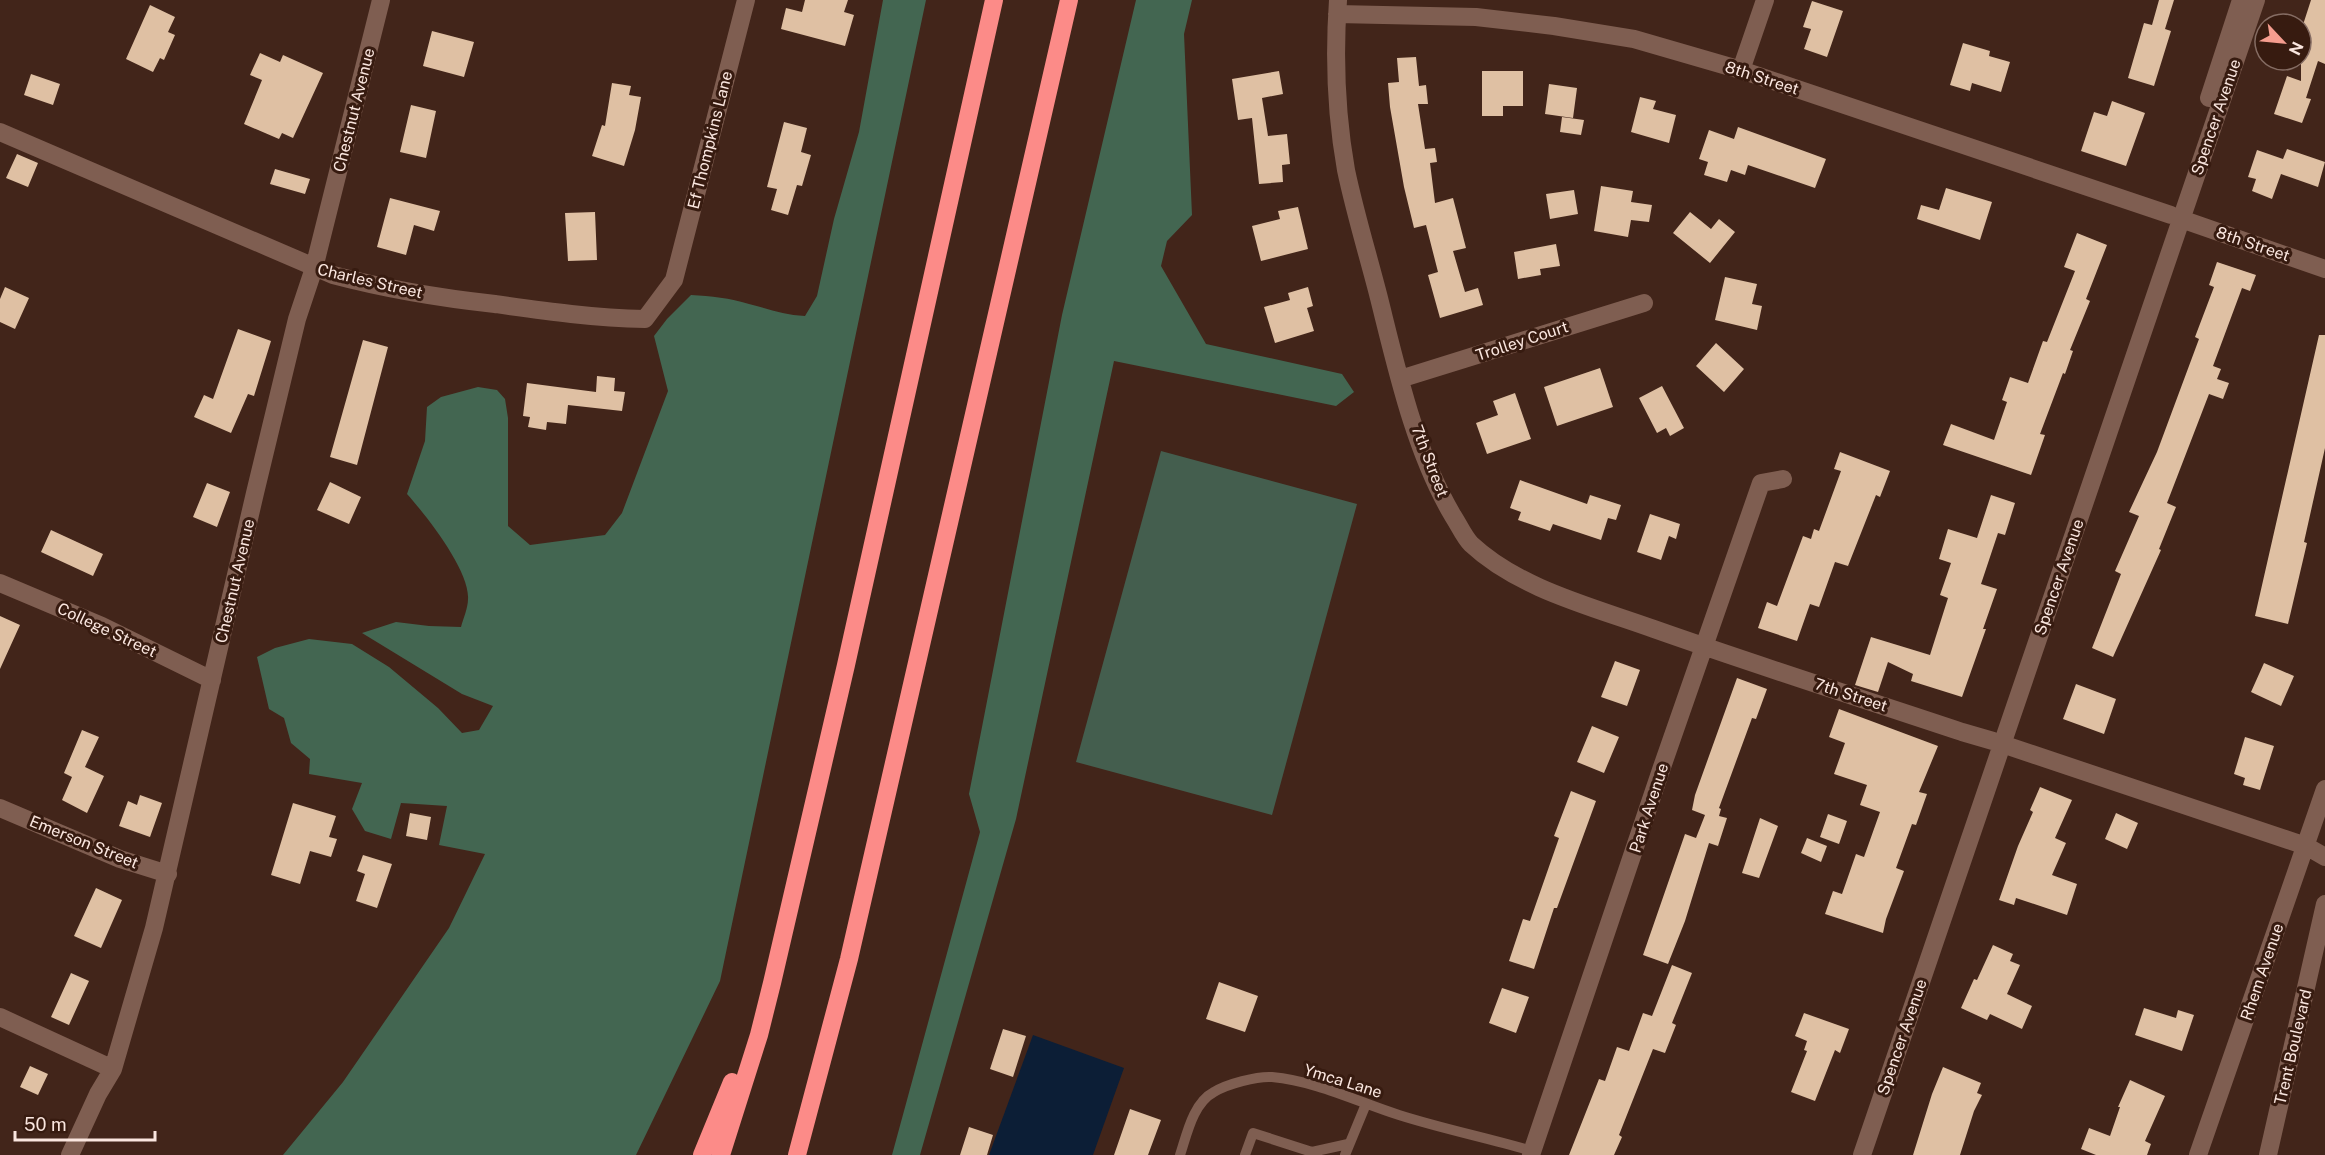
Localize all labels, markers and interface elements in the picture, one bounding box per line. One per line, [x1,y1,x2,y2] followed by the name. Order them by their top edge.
[2253,12,2313,72] north arrow
[2285,39,2307,58] text: N
[329,46,379,174] street label: Chestnut Avenue
[1723,57,1801,99] street label: 8th Street
[2187,57,2245,177] street label: Spencer Avenue
[684,69,736,211] street label: Ef Thompkins Lane
[2214,223,2292,265] street label: 8th Street
[316,260,424,302] street label: Charles Street
[1473,317,1571,365] street label: Trolley Court
[1408,422,1452,500] street label: 7th Street
[211,517,259,645] street label: Chestnut Avenue
[2030,517,2088,637] street label: Spencer Avenue
[54,599,160,661] street label: College Street
[1812,674,1890,716] street label: 7th Street
[1626,761,1672,855] street label: Park Avenue
[27,811,141,873] street label: Emerson Street
[2236,921,2288,1023] street label: Rhem Avenue
[1873,977,1931,1097] street label: Spencer Avenue
[2270,987,2316,1107] street label: Trent Boulevard
[1302,1060,1384,1102] street label: Ymca Lane
[15,1104,154,1142] scale bar
[24,1114,67,1135] text: 50 m

